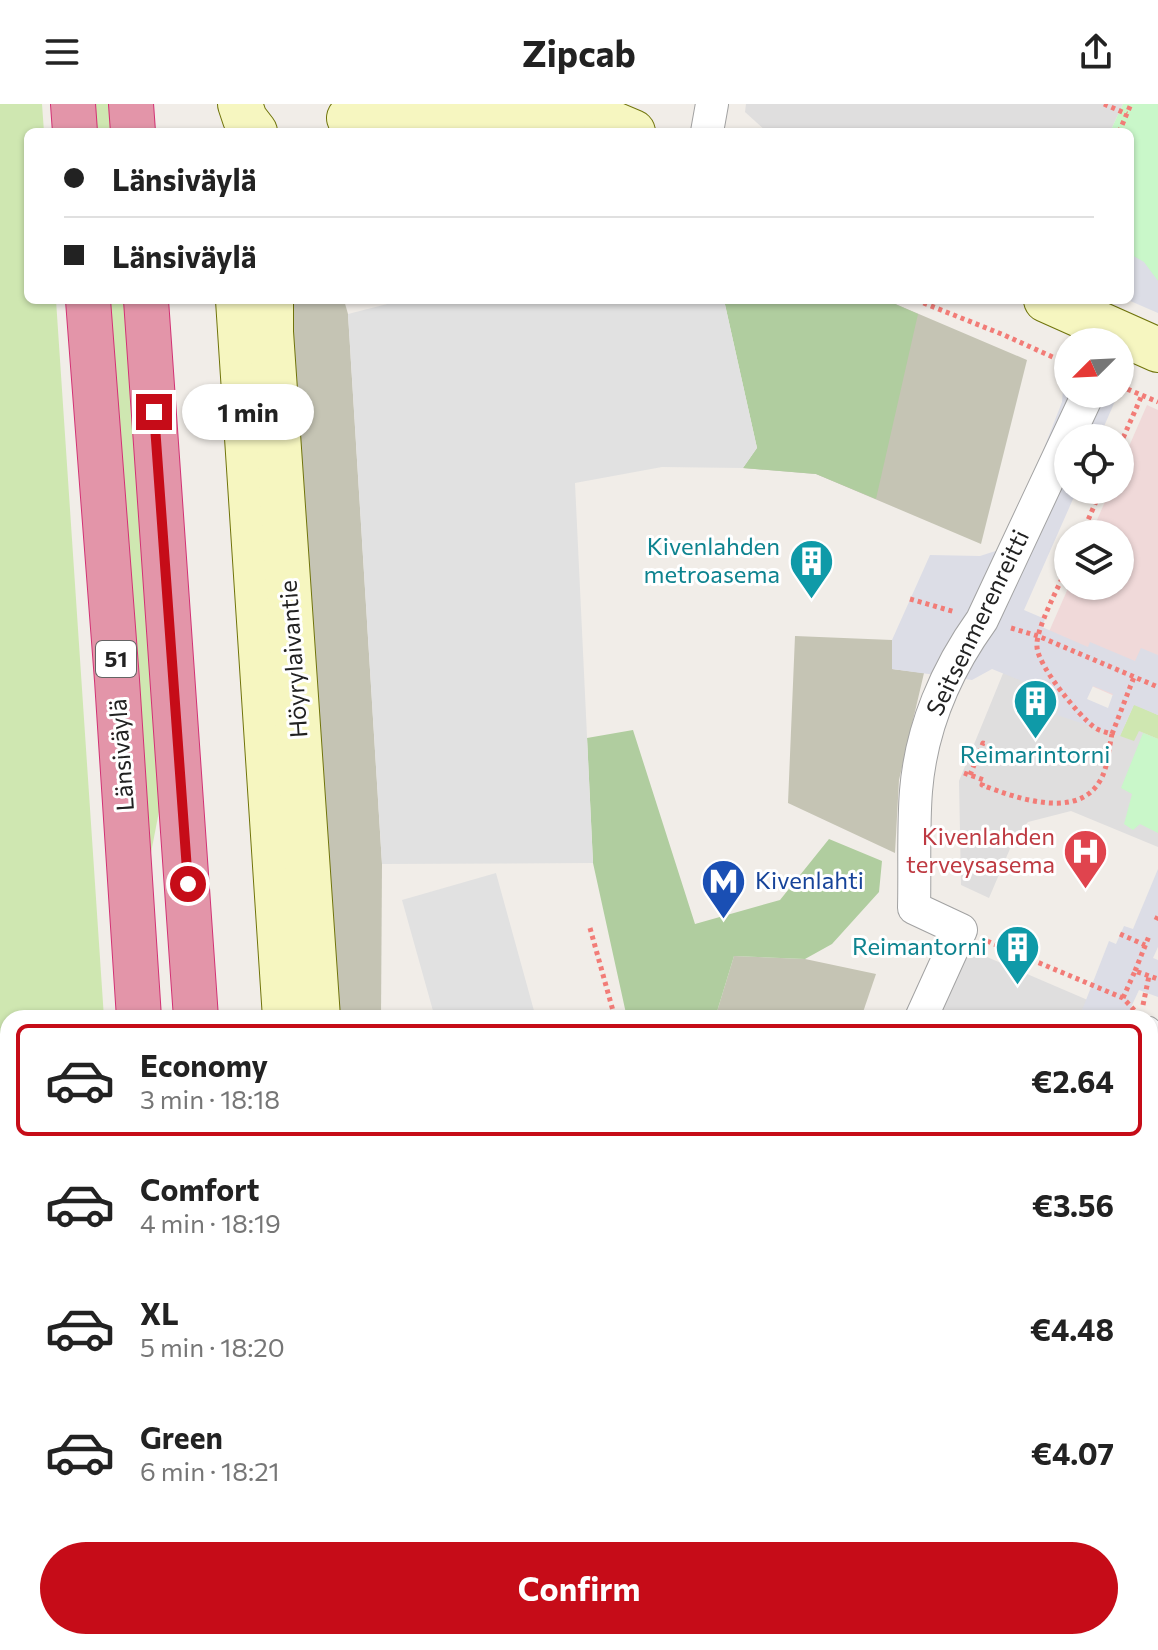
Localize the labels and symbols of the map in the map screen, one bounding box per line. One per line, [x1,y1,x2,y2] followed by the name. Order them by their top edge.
[1054,328,1134,408] north arrow
[182,384,314,440] callout: 1 min
[136,394,172,430] route end
[919,525,1034,720] street label: Seitsenmerenreitti
[644,531,780,588] place label: Kivenlahden metroasema
[787,537,835,600] building icon: Kivenlahden metroasema
[273,579,312,739] street label: Höyrylaivantie
[96,641,136,677] road number: 51
[1011,677,1059,740] building icon: Reimarintorni
[102,698,139,812] street label: Länsiväylä
[960,739,1110,768] place label: Reimarintorni
[906,821,1055,878] place label: Kivenlahden terveysasema
[1062,827,1110,890] hospital icon: Kivenlahden terveysasema
[700,857,748,920] metro station icon: Kivenlahti
[755,865,864,894] place label: Kivenlahti
[170,866,206,902] route start
[994,923,1042,986] building icon: Reimantorni
[852,931,987,960] place label: Reimantorni

